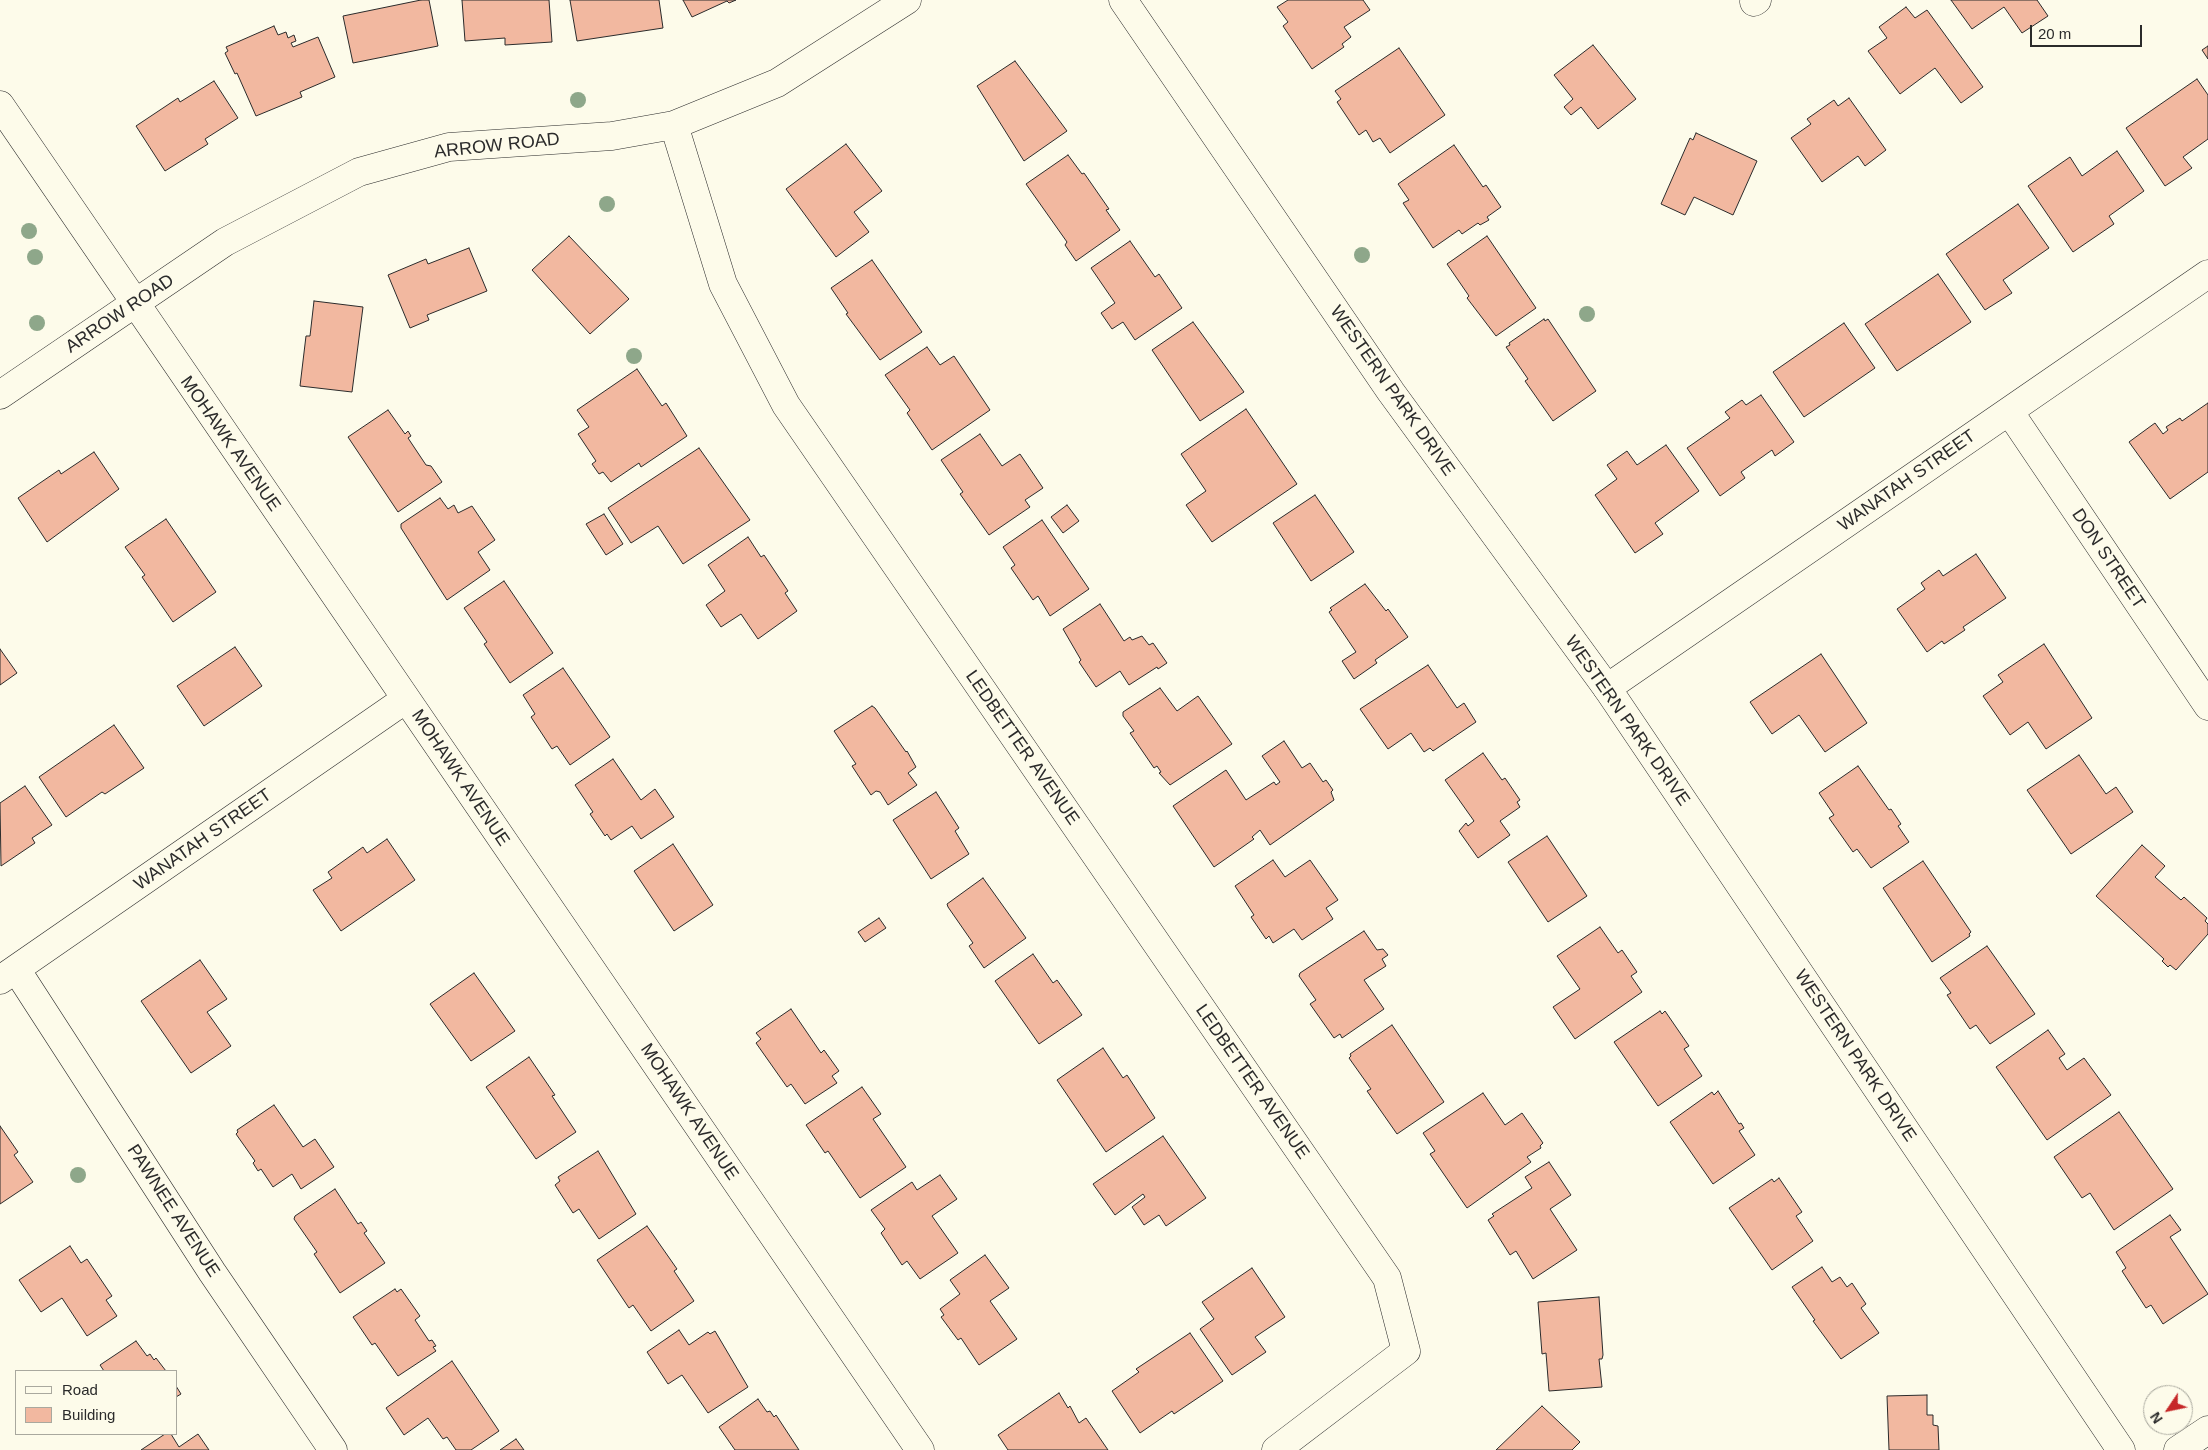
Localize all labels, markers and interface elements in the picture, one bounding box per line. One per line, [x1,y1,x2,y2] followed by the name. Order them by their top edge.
[2033,15,2146,47] scale bar
[2038,25,2071,42] text: 20 m
[433,129,561,163] street label: ARROW ROAD
[62,270,178,358] street label: ARROW ROAD
[1325,302,1459,480] street label: WESTERN PARK DRIVE
[175,372,285,516] street label: MOHAWK AVENUE
[1834,426,1980,536] street label: WANATAH STREET
[2067,505,2149,613] street label: DON STREET
[1560,632,1694,810] street label: WESTERN PARK DRIVE
[960,667,1084,829] street label: LEDBETTER AVENUE
[406,706,514,850] street label: MOHAWK AVENUE
[130,785,276,895] street label: WANATAH STREET
[1789,966,1921,1146] street label: WESTERN PARK DRIVE
[1190,1001,1314,1163] street label: LEDBETTER AVENUE
[635,1040,743,1184] street label: MOHAWK AVENUE
[122,1141,224,1281] street label: PAWNEE AVENUE
[15,1370,178,1435] legend
[62,1381,98,1398] text: Road
[2143,1385,2193,1435] north arrow
[62,1406,115,1423] text: Building
[2147,1409,2166,1426] text: N

